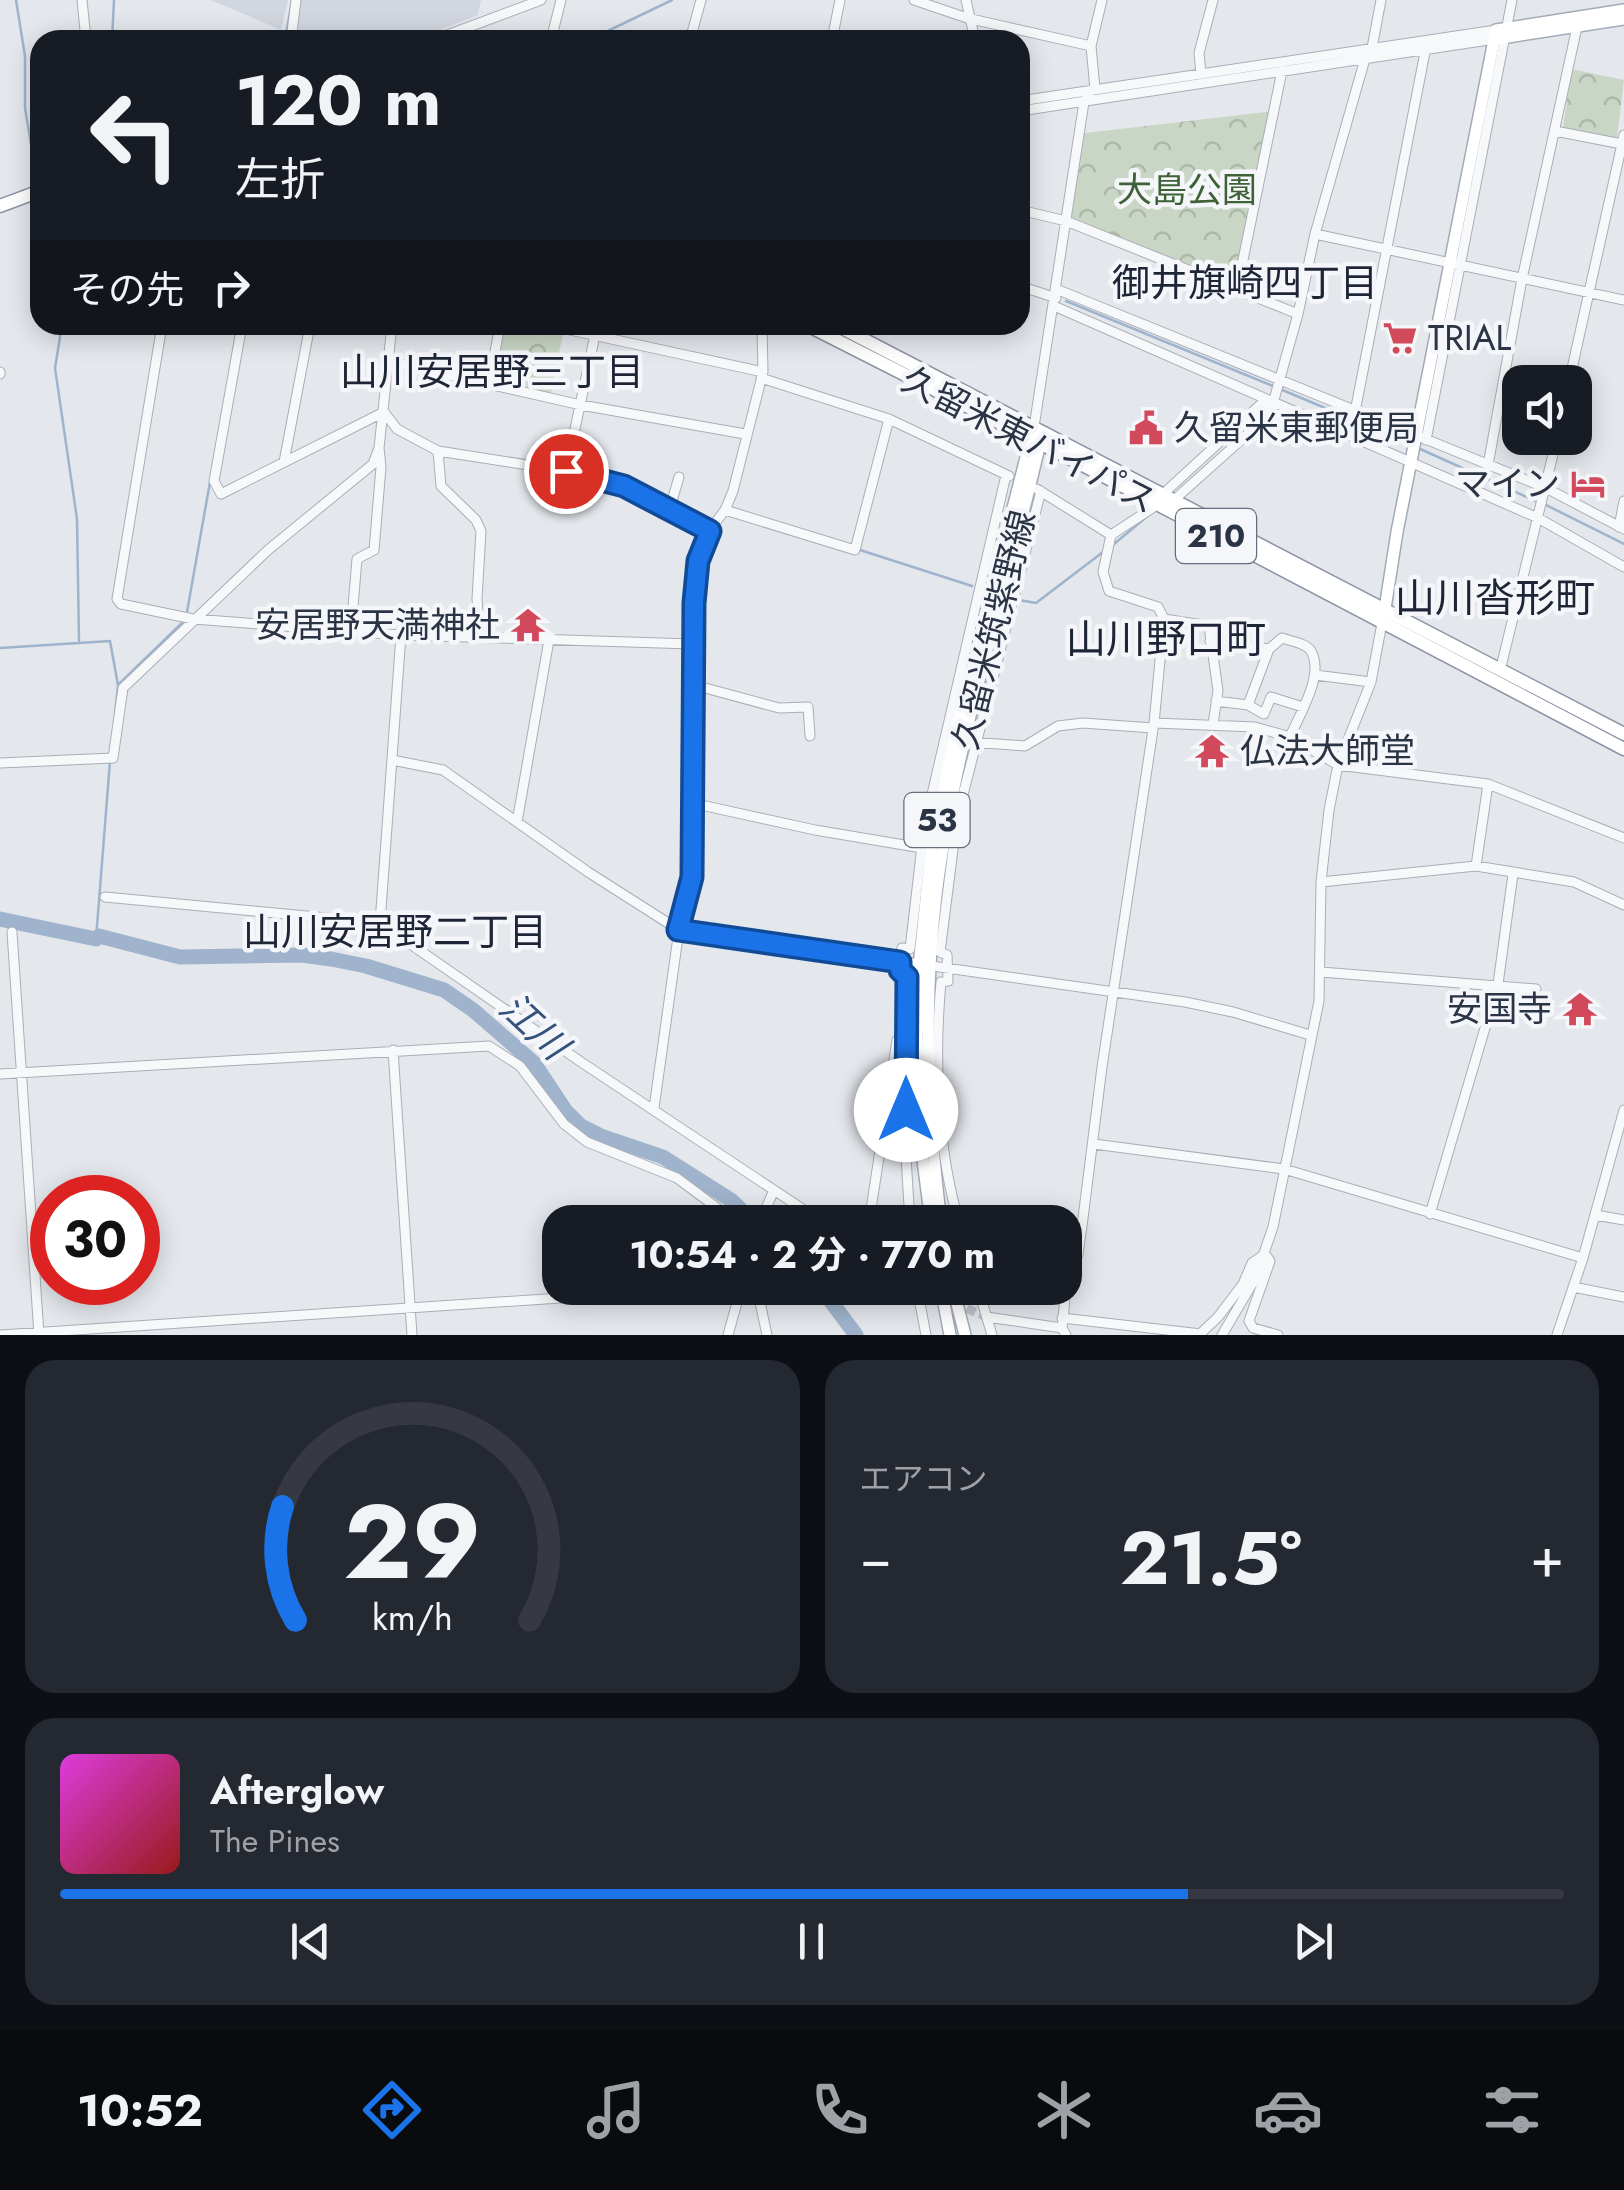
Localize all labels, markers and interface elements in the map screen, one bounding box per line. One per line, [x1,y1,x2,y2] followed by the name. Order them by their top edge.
[235,50,441,151] text: 120 m
[70,70,200,200] icon: left
[235,147,325,212] text: 左折
[1117,165,1257,215] park label: 大島公園
[1112,255,1378,310] district label: 御井旗崎四丁目
[204,260,259,315] icon: right
[70,262,184,317] text: その先
[1428,313,1512,363] place label: TRIAL
[1381,319,1419,357] supermarket icon: TRIAL
[340,344,644,399] district label: 山川安居野三丁目
[893,354,1165,526] street label: 久留米東バイパス
[1502,365,1592,455] map controls
[1502,365,1592,455] button: sound
[1174,403,1419,453] place label: 久留米東郵便局
[1127,409,1165,447] public building icon: 久留米東郵便局
[524,429,609,514] pin
[539,444,594,499] icon: arrive
[1455,459,1560,509] place label: マイン
[1569,465,1607,503] hotel icon: マイン
[940,505,1048,755] street label: 久留米筑紫野線
[1176,509,1256,563] road number: 210
[1395,569,1595,627] district label: 山川沓形町
[255,600,500,650] place label: 安居野天満神社
[509,606,547,644] temple icon: 安居野天満神社
[1066,610,1266,668] district label: 山川野口町
[1240,726,1415,776] place label: 仏法大師堂
[1193,732,1231,770] temple icon: 仏法大師堂
[904,793,970,847] road number: 53
[243,904,547,959] district label: 山川安居野二丁目
[487,980,583,1075] water label: 江川
[1447,984,1552,1034] place label: 安国寺
[1561,990,1599,1028] temple icon: 安国寺
[854,1058,958,1162] position arrow
[30,1175,160,1305] speed limit sign: 30
[629,1227,995,1282] text: 10:54 · 2 分 · 770 m
[860,1456,988,1502] text: エアコン
[343,1467,481,1617] text: 29
[1120,1504,1302,1612] text: 21.5°
[860,1518,892,1598] text: −
[1530,1518,1564,1598] text: +
[372,1592,453,1643] text: km/h
[210,1763,384,1818] text: Afterglow
[210,1818,340,1864] text: The Pines
[283,1914,338,1969] icon: previous
[784,1914,839,1969] icon: pause
[1286,1914,1341,1969] icon: next
[357,2075,427,2145] icon: directions
[581,2075,651,2145] icon: music
[805,2075,875,2145] icon: phone
[1029,2075,1099,2145] icon: climate
[1253,2075,1323,2145] icon: car
[1477,2075,1547,2145] icon: filters
[77,2078,203,2143] text: 10:52

